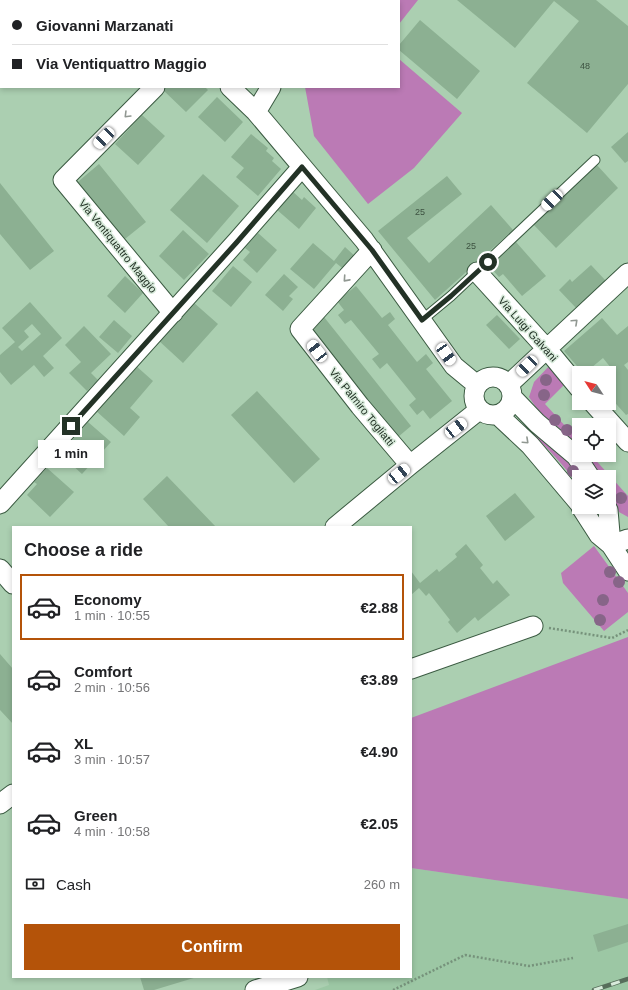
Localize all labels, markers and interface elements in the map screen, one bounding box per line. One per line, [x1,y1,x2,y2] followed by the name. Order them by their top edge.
[36,17,174,34] text: Giovanni Marzanati
[36,55,207,72] text: Via Ventiquattro Maggio
[580,61,590,71] house number: 48
[124,110,132,118] one-way arrow
[91,125,117,151] car
[539,187,565,213] car
[77,197,159,295] street label: Via Ventiquattro Maggio
[415,207,425,217] house number: 25
[466,241,476,251] house number: 25
[479,253,497,271] route start
[343,274,350,281] one-way arrow
[496,294,560,364] street label: Via Luigi Galvani
[570,320,577,327] one-way arrow
[305,338,329,364] car
[434,341,458,367] car
[514,353,540,379] car
[327,366,397,448] street label: Via Palmiro Togliatti
[572,366,616,410] north arrow
[572,366,616,514] map controls
[443,416,469,440] car
[62,417,80,435] route end
[572,418,616,462] button: locate
[521,436,529,444] one-way arrow
[38,440,104,468] callout: 1 min
[54,446,88,461] text: 1 min
[386,462,412,486] car
[572,470,616,514] button: layers
[24,540,143,560] text: Choose a ride
[26,589,62,625] icon: car
[74,591,142,608] text: Economy
[360,599,398,616] text: €2.88
[74,608,150,623] text: 1 min · 10:55
[26,661,62,697] icon: car
[74,663,132,680] text: Comfort
[360,671,398,688] text: €3.89
[74,680,150,695] text: 2 min · 10:56
[26,733,62,769] icon: car
[74,735,93,752] text: XL
[360,743,398,760] text: €4.90
[74,752,150,767] text: 3 min · 10:57
[26,805,62,841] icon: car
[74,807,117,824] text: Green
[360,815,398,832] text: €2.05
[74,824,150,839] text: 4 min · 10:58
[24,873,46,895] icon: cash
[56,876,91,893] text: Cash
[364,877,400,892] text: 260 m
[24,924,400,970] button: Confirm

